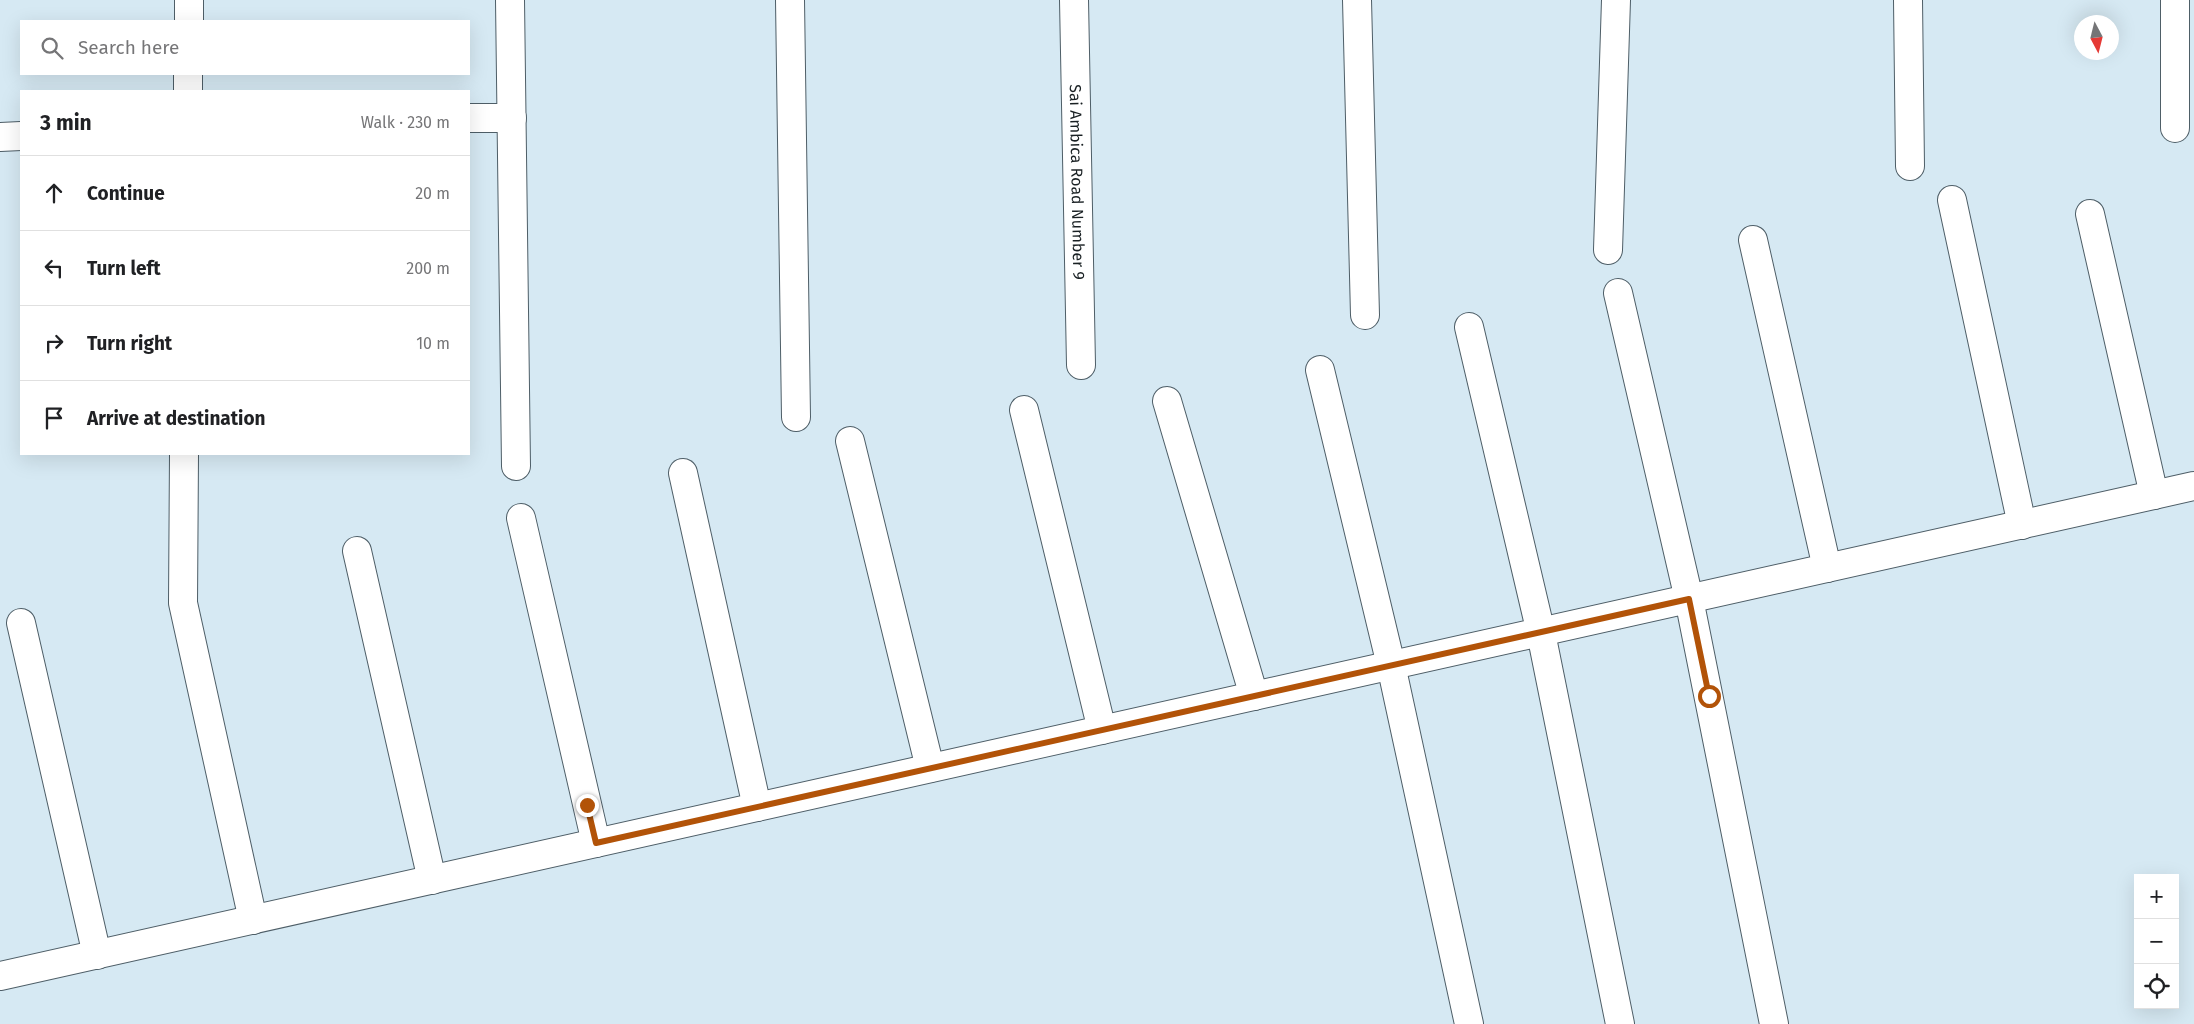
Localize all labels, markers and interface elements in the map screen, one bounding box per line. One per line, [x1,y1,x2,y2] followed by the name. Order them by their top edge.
[2074,15,2119,60] north arrow
[20,20,470,75] search box
[38,34,66,62] icon: search
[78,36,179,59] text: Search here
[1066,84,1088,280] street label: Sai Ambica Road Number 9
[40,110,92,136] text: 3 min
[361,113,450,132] text: Walk · 230 m
[40,179,68,207] icon: ahead
[87,182,165,205] text: Continue
[415,184,450,203] text: 20 m
[40,254,68,282] icon: left
[87,257,161,280] text: Turn left
[406,259,450,278] text: 200 m
[40,329,68,357] icon: right
[87,332,172,355] text: Turn right
[416,334,450,353] text: 10 m
[40,404,68,432] icon: arrive
[87,407,266,430] text: Arrive at destination
[1698,685,1721,708] route start
[576,794,599,817] route end
[2134,874,2179,1009] map controls
[2134,874,2179,919] button: +
[2134,919,2179,964] button: −
[2134,964,2179,1009] button: locate

